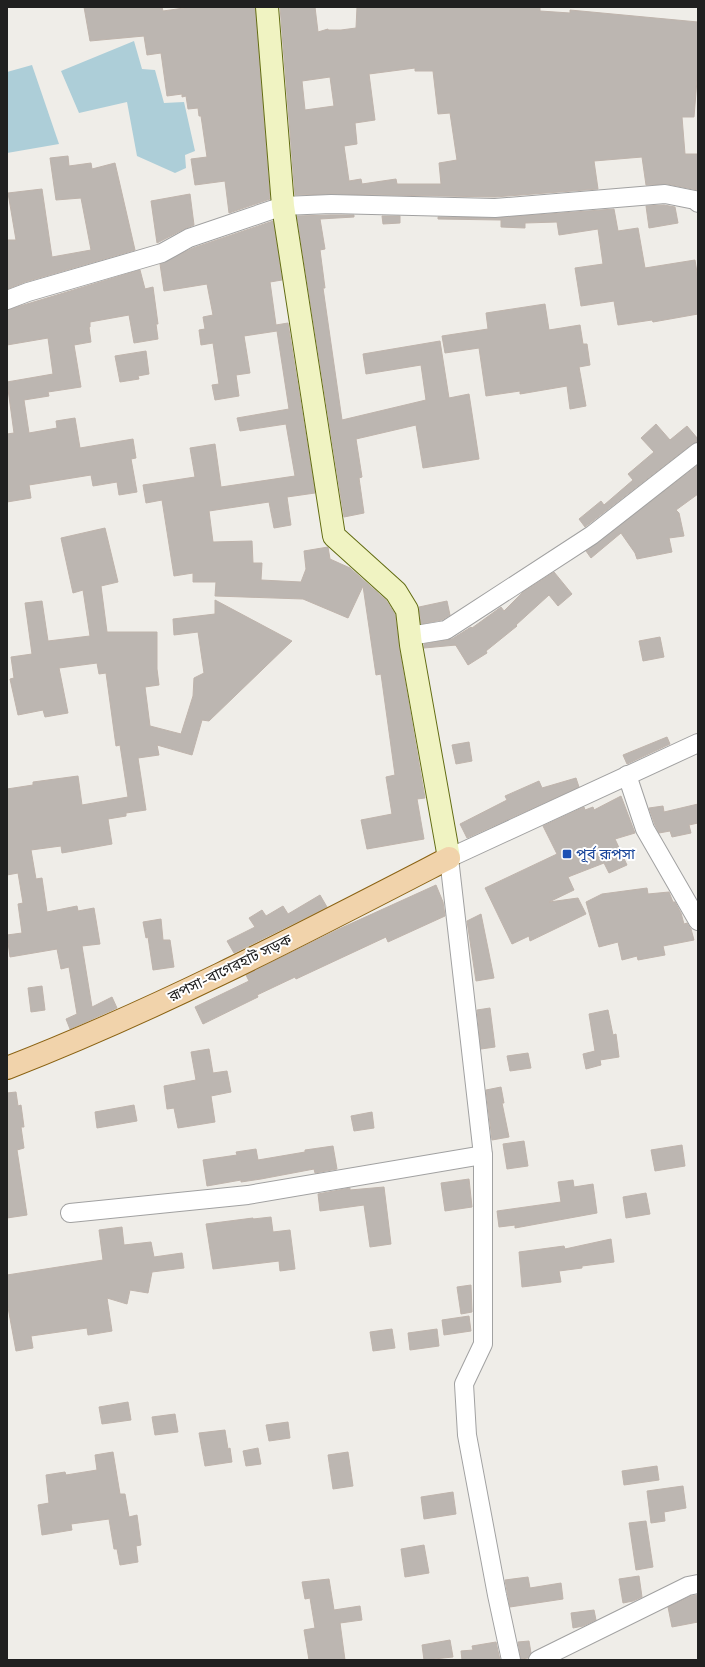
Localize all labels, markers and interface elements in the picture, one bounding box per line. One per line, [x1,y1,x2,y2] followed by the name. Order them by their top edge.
[576,844,636,863] place label: পূর্ব রূপসা
[561,848,573,860] marker: পূর্ব রূপসা
[164,929,295,1006] street label: রূপসা-বাগেরহাট সড়ক

